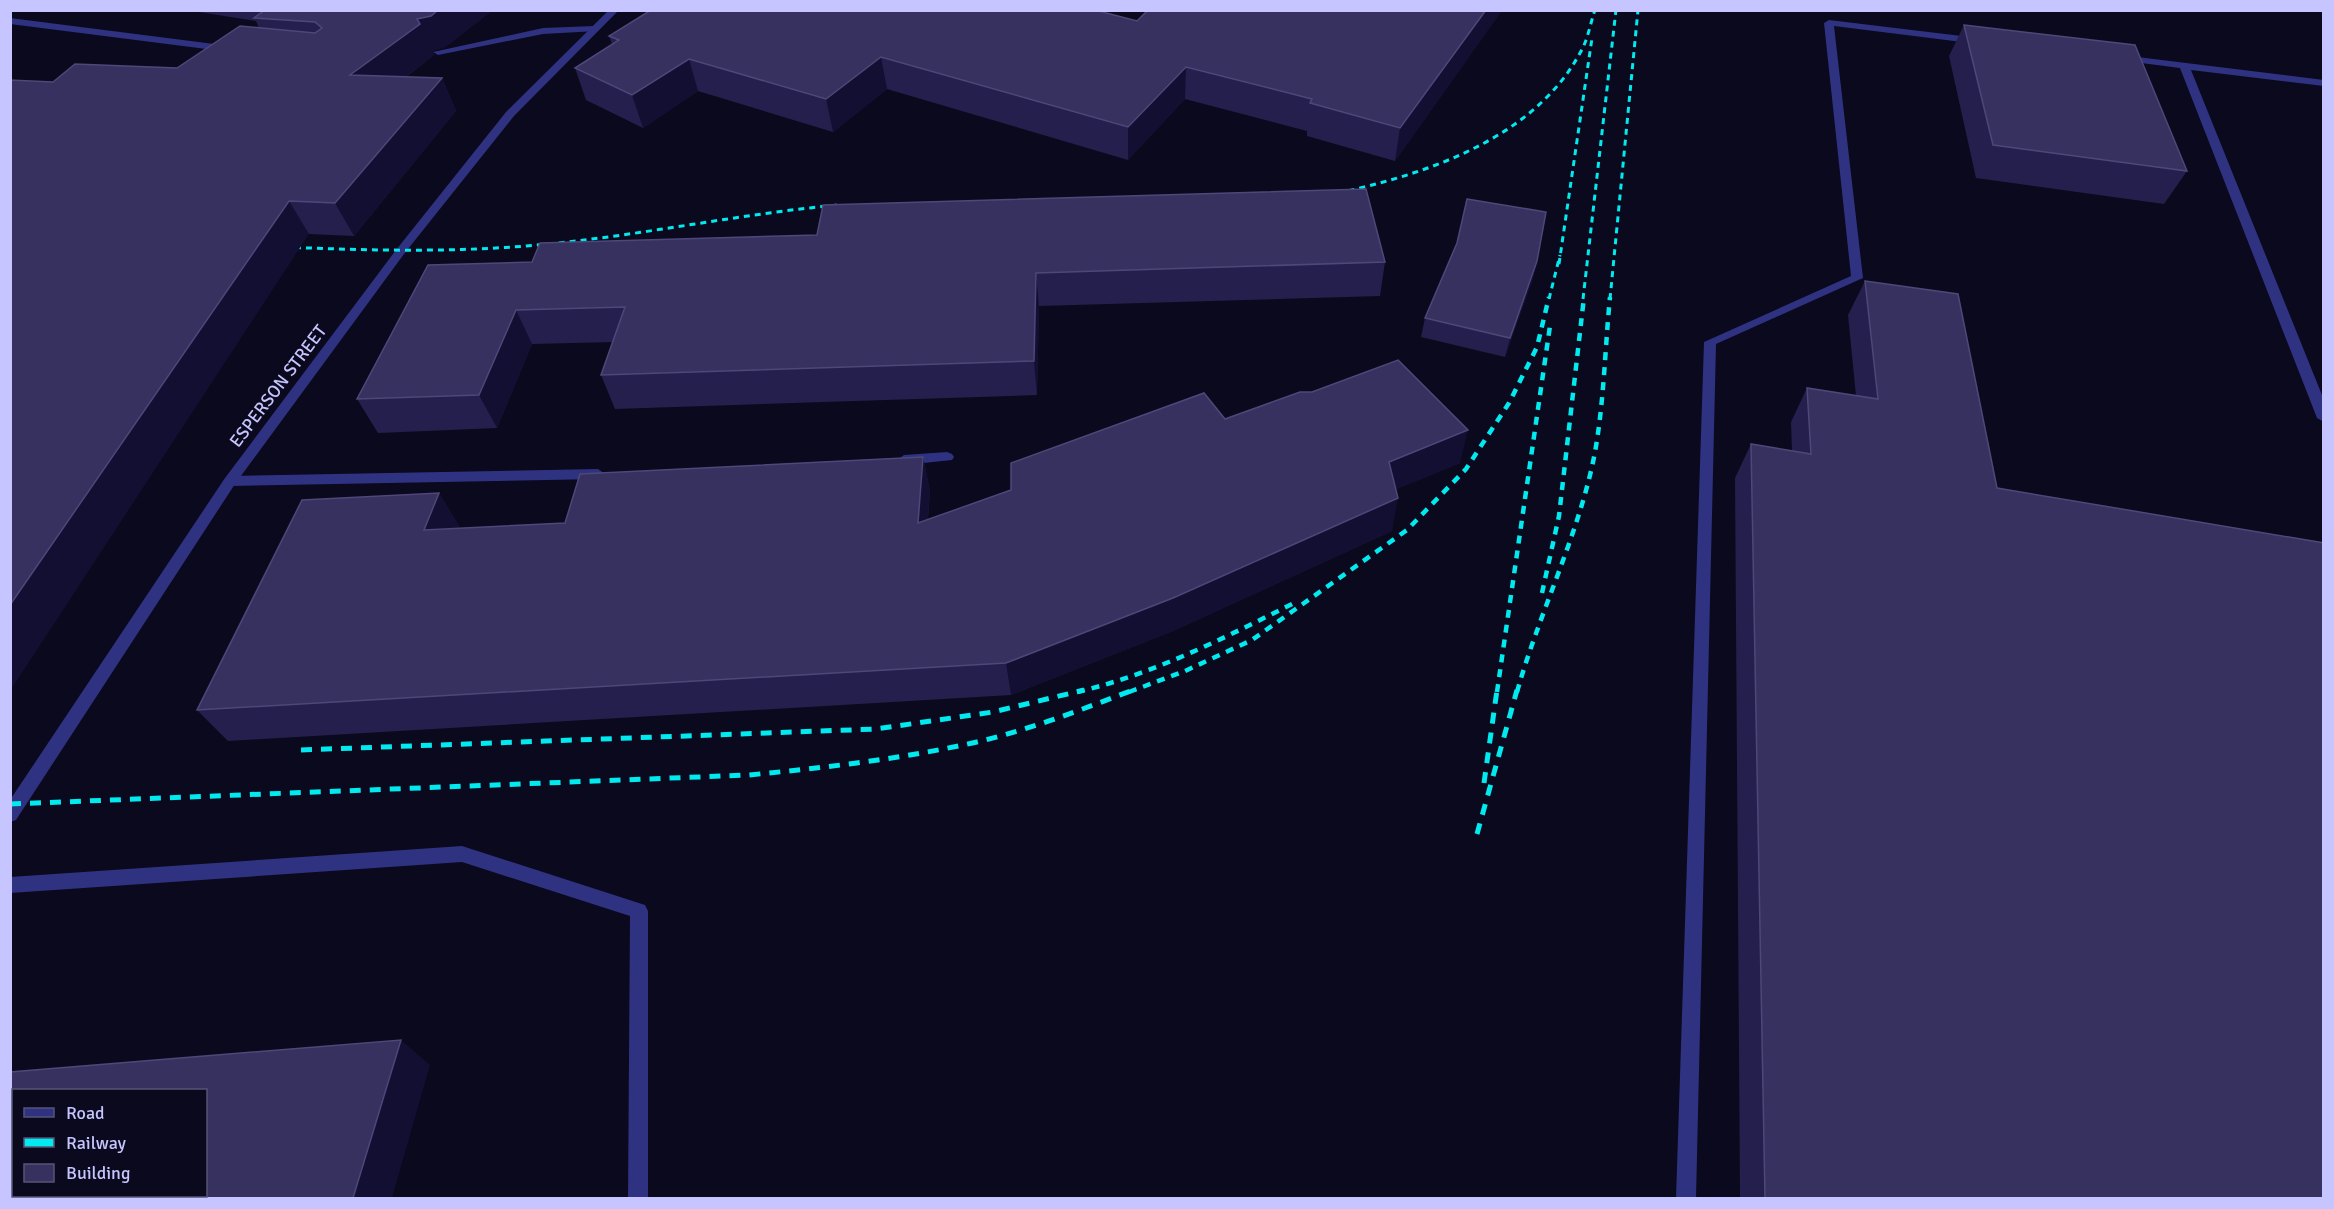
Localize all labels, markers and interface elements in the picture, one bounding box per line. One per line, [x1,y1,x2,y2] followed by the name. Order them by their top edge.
[225,320,331,452] street label: ESPERSON STREET
[12,1089,207,1197] legend
[66,1102,105,1124] text: Road
[66,1132,127,1154] text: Railway
[66,1162,130,1184] text: Building

